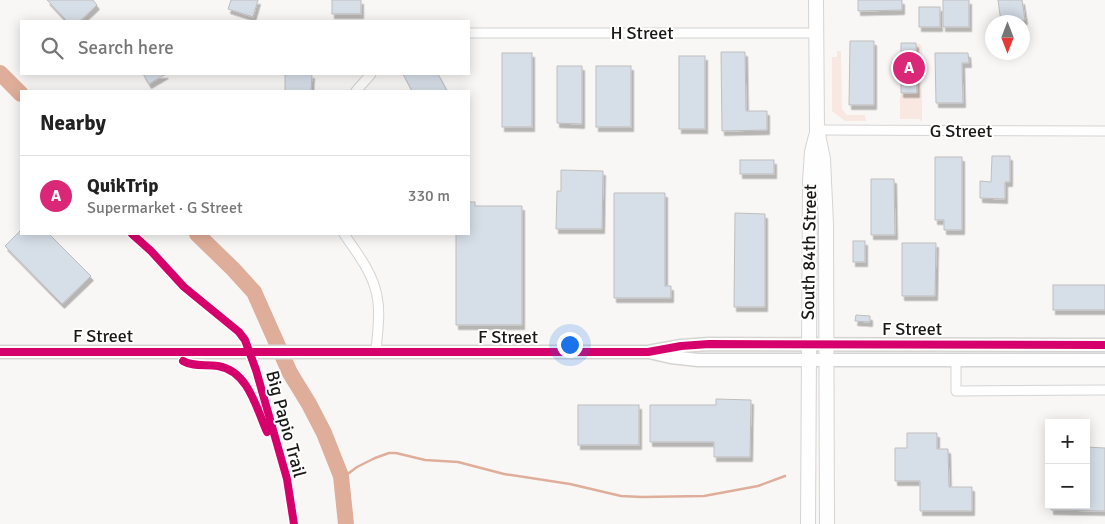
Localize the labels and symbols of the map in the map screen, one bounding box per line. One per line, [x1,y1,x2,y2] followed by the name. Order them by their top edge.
[985,15,1030,60] north arrow
[611,22,674,44] street label: H Street
[893,49,925,87] pin: A
[930,120,992,142] street label: G Street
[797,184,821,320] street label: South 84th Street
[882,318,942,340] street label: F Street
[73,325,133,347] street label: F Street
[478,326,538,348] street label: F Street
[557,332,583,358] your location
[261,368,311,480] street label: Big Papio Trail

